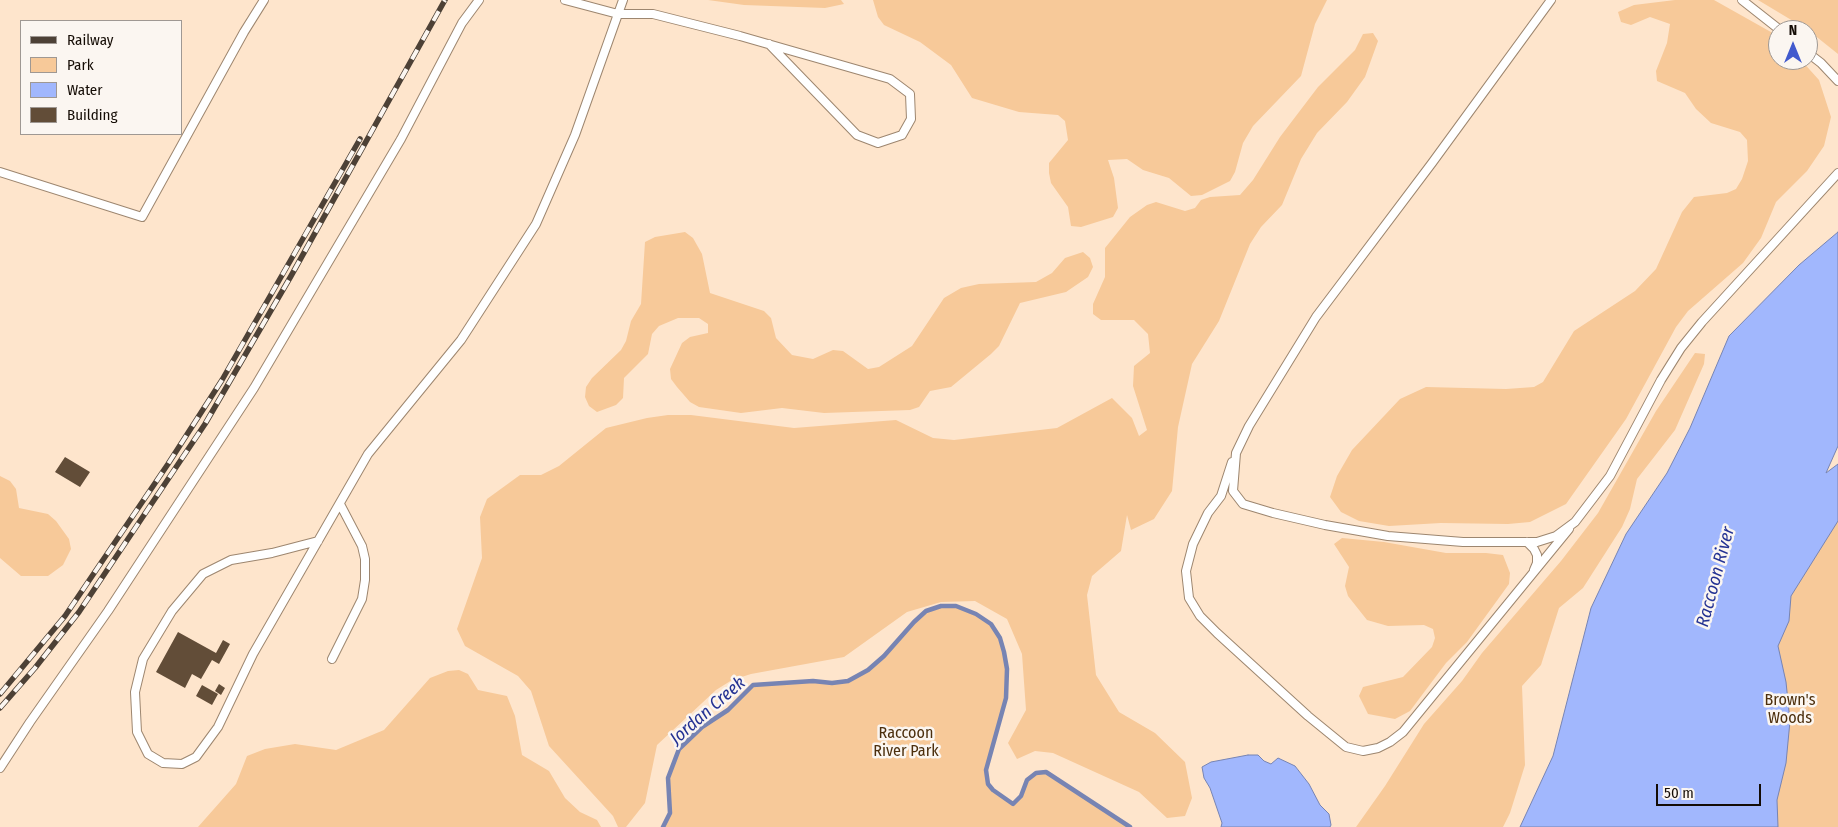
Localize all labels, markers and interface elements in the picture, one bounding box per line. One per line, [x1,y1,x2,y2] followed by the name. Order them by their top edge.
[20,20,182,135] legend
[1768,20,1818,70] north arrow
[1789,22,1797,39] text: N
[67,31,114,49] text: Railway
[67,56,94,74] text: Park
[67,81,102,99] text: Water
[67,106,118,124] text: Building
[1692,525,1740,629] water label: Raccoon River
[666,672,750,750] water label: Jordan Creek
[1765,691,1815,729] park label: Brown's Woods
[873,724,939,762] park label: Raccoon River Park
[1658,774,1763,806] scale bar
[1664,784,1694,802] text: 50 m

